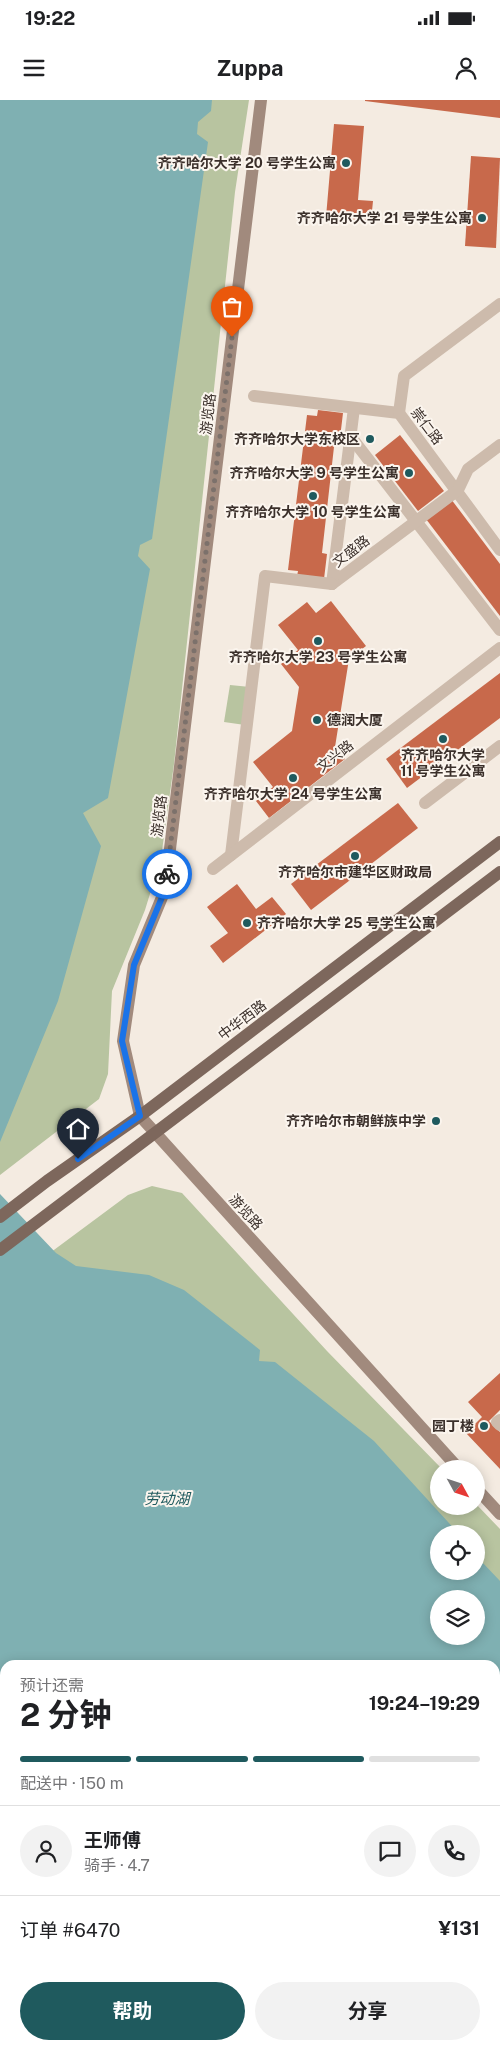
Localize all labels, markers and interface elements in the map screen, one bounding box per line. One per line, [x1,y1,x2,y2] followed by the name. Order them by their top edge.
[25,7,75,29] text: 19:22
[20,54,48,82] icon: menu
[452,54,480,82] icon: person
[217,55,283,81] text: Zuppa
[158,155,336,171] place label: 齐齐哈尔大学 20 号学生公寓
[340,157,352,169] marker: 齐齐哈尔大学 20 号学生公寓
[297,210,472,226] place label: 齐齐哈尔大学 21 号学生公寓
[476,212,488,224] marker: 齐齐哈尔大学 21 号学生公寓
[211,286,253,337] pin
[218,293,246,321] icon: bag
[198,392,218,436] street label: 游览路
[408,404,446,448] street label: 崇仁路
[234,431,360,447] place label: 齐齐哈尔大学东校区
[364,433,376,445] marker: 齐齐哈尔大学东校区
[229,465,399,481] place label: 齐齐哈尔大学 9 号学生公寓
[403,467,415,479] marker: 齐齐哈尔大学 9 号学生公寓
[307,490,319,502] marker: 齐齐哈尔大学 10 号学生公寓
[225,504,401,520] place label: 齐齐哈尔大学 10 号学生公寓
[329,532,373,570] street label: 文盛路
[312,635,324,647] marker: 齐齐哈尔大学 23 号学生公寓
[229,649,407,665] place label: 齐齐哈尔大学 23 号学生公寓
[327,712,383,728] place label: 德润大厦
[311,714,323,726] marker: 德润大厦
[437,733,449,745] marker: 齐齐哈尔大学 11 号学生公寓
[314,737,356,775] street label: 文兴路
[400,747,486,779] place label: 齐齐哈尔大学 11 号学生公寓
[287,772,299,784] marker: 齐齐哈尔大学 24 号学生公寓
[204,786,382,802] place label: 齐齐哈尔大学 24 号学生公寓
[149,794,169,838] street label: 游览路
[142,849,192,899] courier
[349,850,361,862] marker: 齐齐哈尔市建华区财政局
[153,860,181,888] icon: bike
[278,864,432,880] place label: 齐齐哈尔市建华区财政局
[257,915,436,931] place label: 齐齐哈尔大学 25 号学生公寓
[241,917,253,929] marker: 齐齐哈尔大学 25 号学生公寓
[215,997,269,1043] street label: 中华西路
[57,1108,99,1159] pin
[286,1113,426,1129] place label: 齐齐哈尔市朝鲜族中学
[64,1115,92,1143] icon: home
[430,1115,442,1127] marker: 齐齐哈尔市朝鲜族中学
[226,1191,266,1233] street label: 游览路
[432,1418,474,1434] place label: 园丁楼
[478,1420,490,1432] marker: 园丁楼
[430,1460,485,1515] north arrow
[430,1460,485,1645] map controls
[144,1490,191,1507] water label: 劳动湖
[430,1525,485,1580] button: locate
[430,1590,485,1645] button: layers
[20,1676,84,1695] text: 预计还需
[369,1692,480,1714] text: 19:24–19:29
[20,1696,112,1733] text: 2 分钟
[20,1774,124,1793] text: 配送中 · 150 m
[20,1825,72,1877] button: person
[364,1825,416,1877] button: chat
[428,1825,480,1877] button: phone
[84,1829,141,1851] text: 王师傅
[84,1856,150,1875] text: 骑手 · 4.7
[439,1917,480,1939] text: ¥131
[20,1919,120,1941] text: 订单 #6470
[20,1982,245,2040] button: 帮助
[255,1982,480,2040] button: 分享

